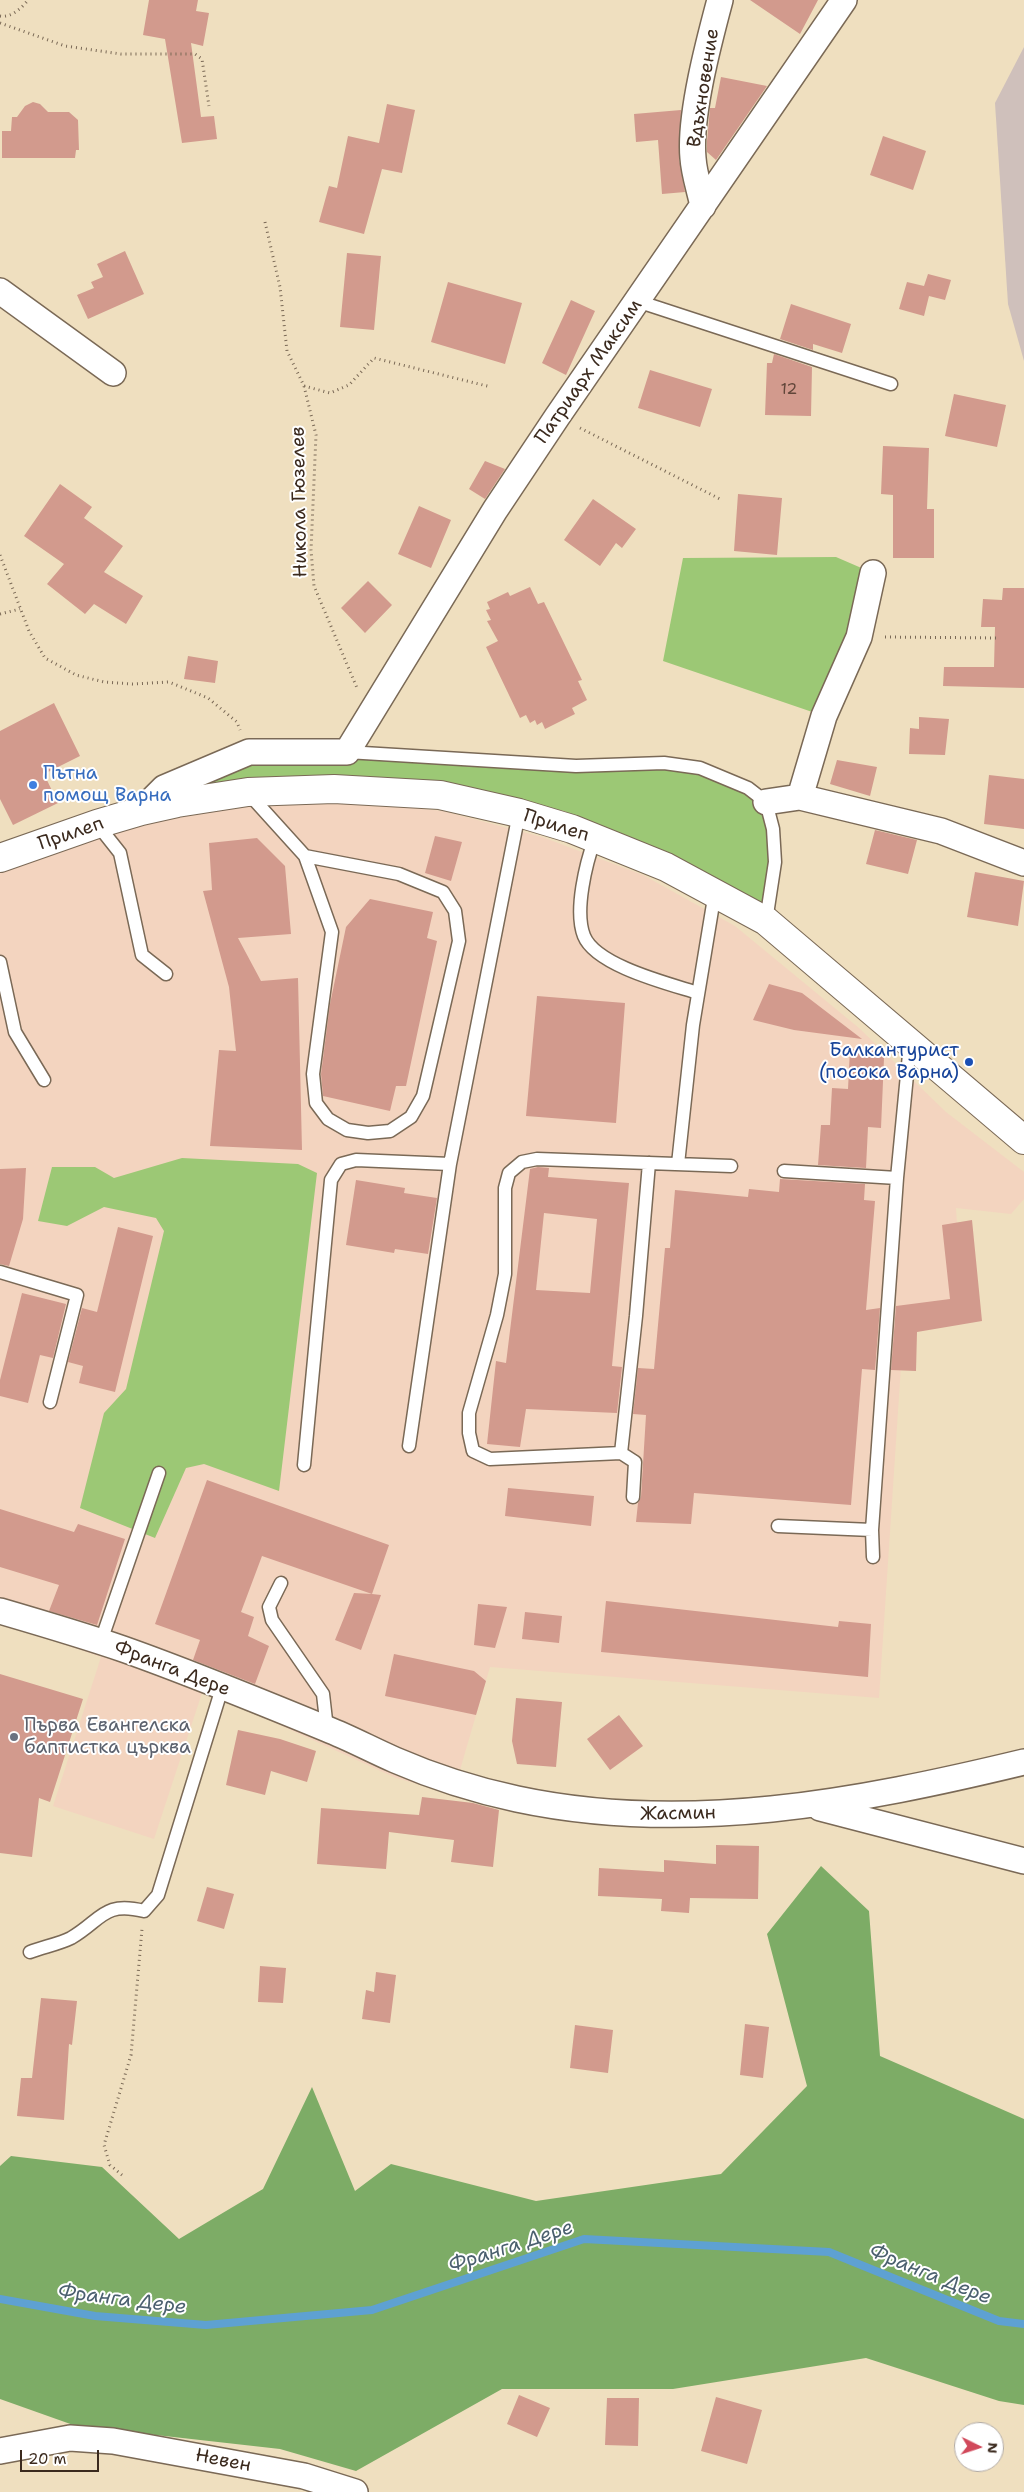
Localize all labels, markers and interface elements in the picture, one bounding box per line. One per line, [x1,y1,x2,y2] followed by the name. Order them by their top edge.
[683,27,725,149] street label: Вдъхновение
[530,295,648,449] street label: Патриарх Максим
[780,380,798,400] house number: 12
[287,426,313,578] street label: Никола Гюзелев
[43,763,171,807] place label: Пътна помощ Варна
[27,779,39,791] marker: Пътна помощ Варна
[520,805,592,847] street label: Прилеп
[35,812,107,856] street label: Прилеп
[819,1040,959,1084] place label: Балкантурист (посока Варна)
[963,1056,975,1068] marker: Балкантурист (посока Варна)
[111,1636,233,1702] street label: Франга Дере
[24,1715,191,1759] place label: Първа Евангелска баптистка църква
[8,1731,20,1743] marker: Първа Евангелска баптистка църква
[640,1802,716,1826] street label: Жасмин
[446,2216,576,2278] water label: Франга Дере
[866,2240,994,2310] water label: Франга Дере
[56,2280,188,2320] water label: Франга Дере
[954,2422,1004,2472] north arrow
[22,2440,101,2472] scale bar
[984,2442,1002,2454] text: N
[193,2444,253,2478] street label: Невен
[28,2449,67,2469] text: 20 m

